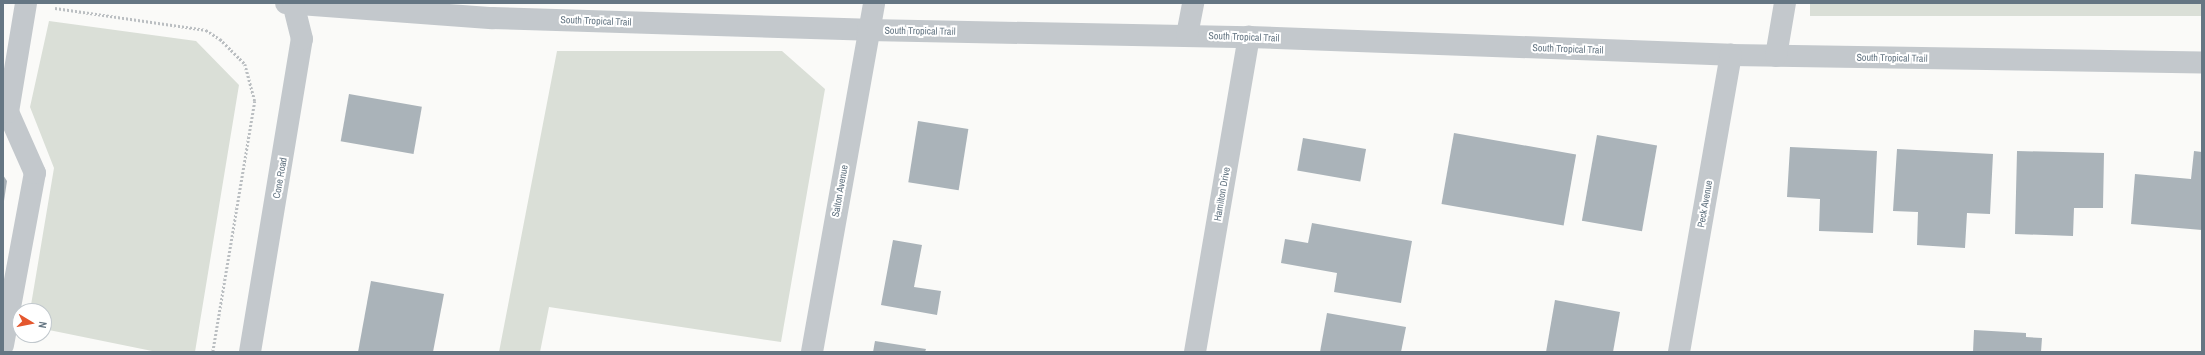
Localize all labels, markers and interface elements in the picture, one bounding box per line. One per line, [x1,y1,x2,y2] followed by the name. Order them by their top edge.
[560,14,632,28] street label: South Tropical Trail
[884,24,956,38] street label: South Tropical Trail
[1208,30,1280,44] street label: South Tropical Trail
[1532,42,1604,56] street label: South Tropical Trail
[1856,51,1928,65] street label: South Tropical Trail
[270,157,290,199] street label: Cone Road
[829,164,851,218] street label: Salton Avenue
[1211,166,1233,222] street label: Hamilton Drive
[1695,179,1715,229] street label: Peck Avenue
[12,303,52,343] north arrow
[35,320,50,329] text: N

